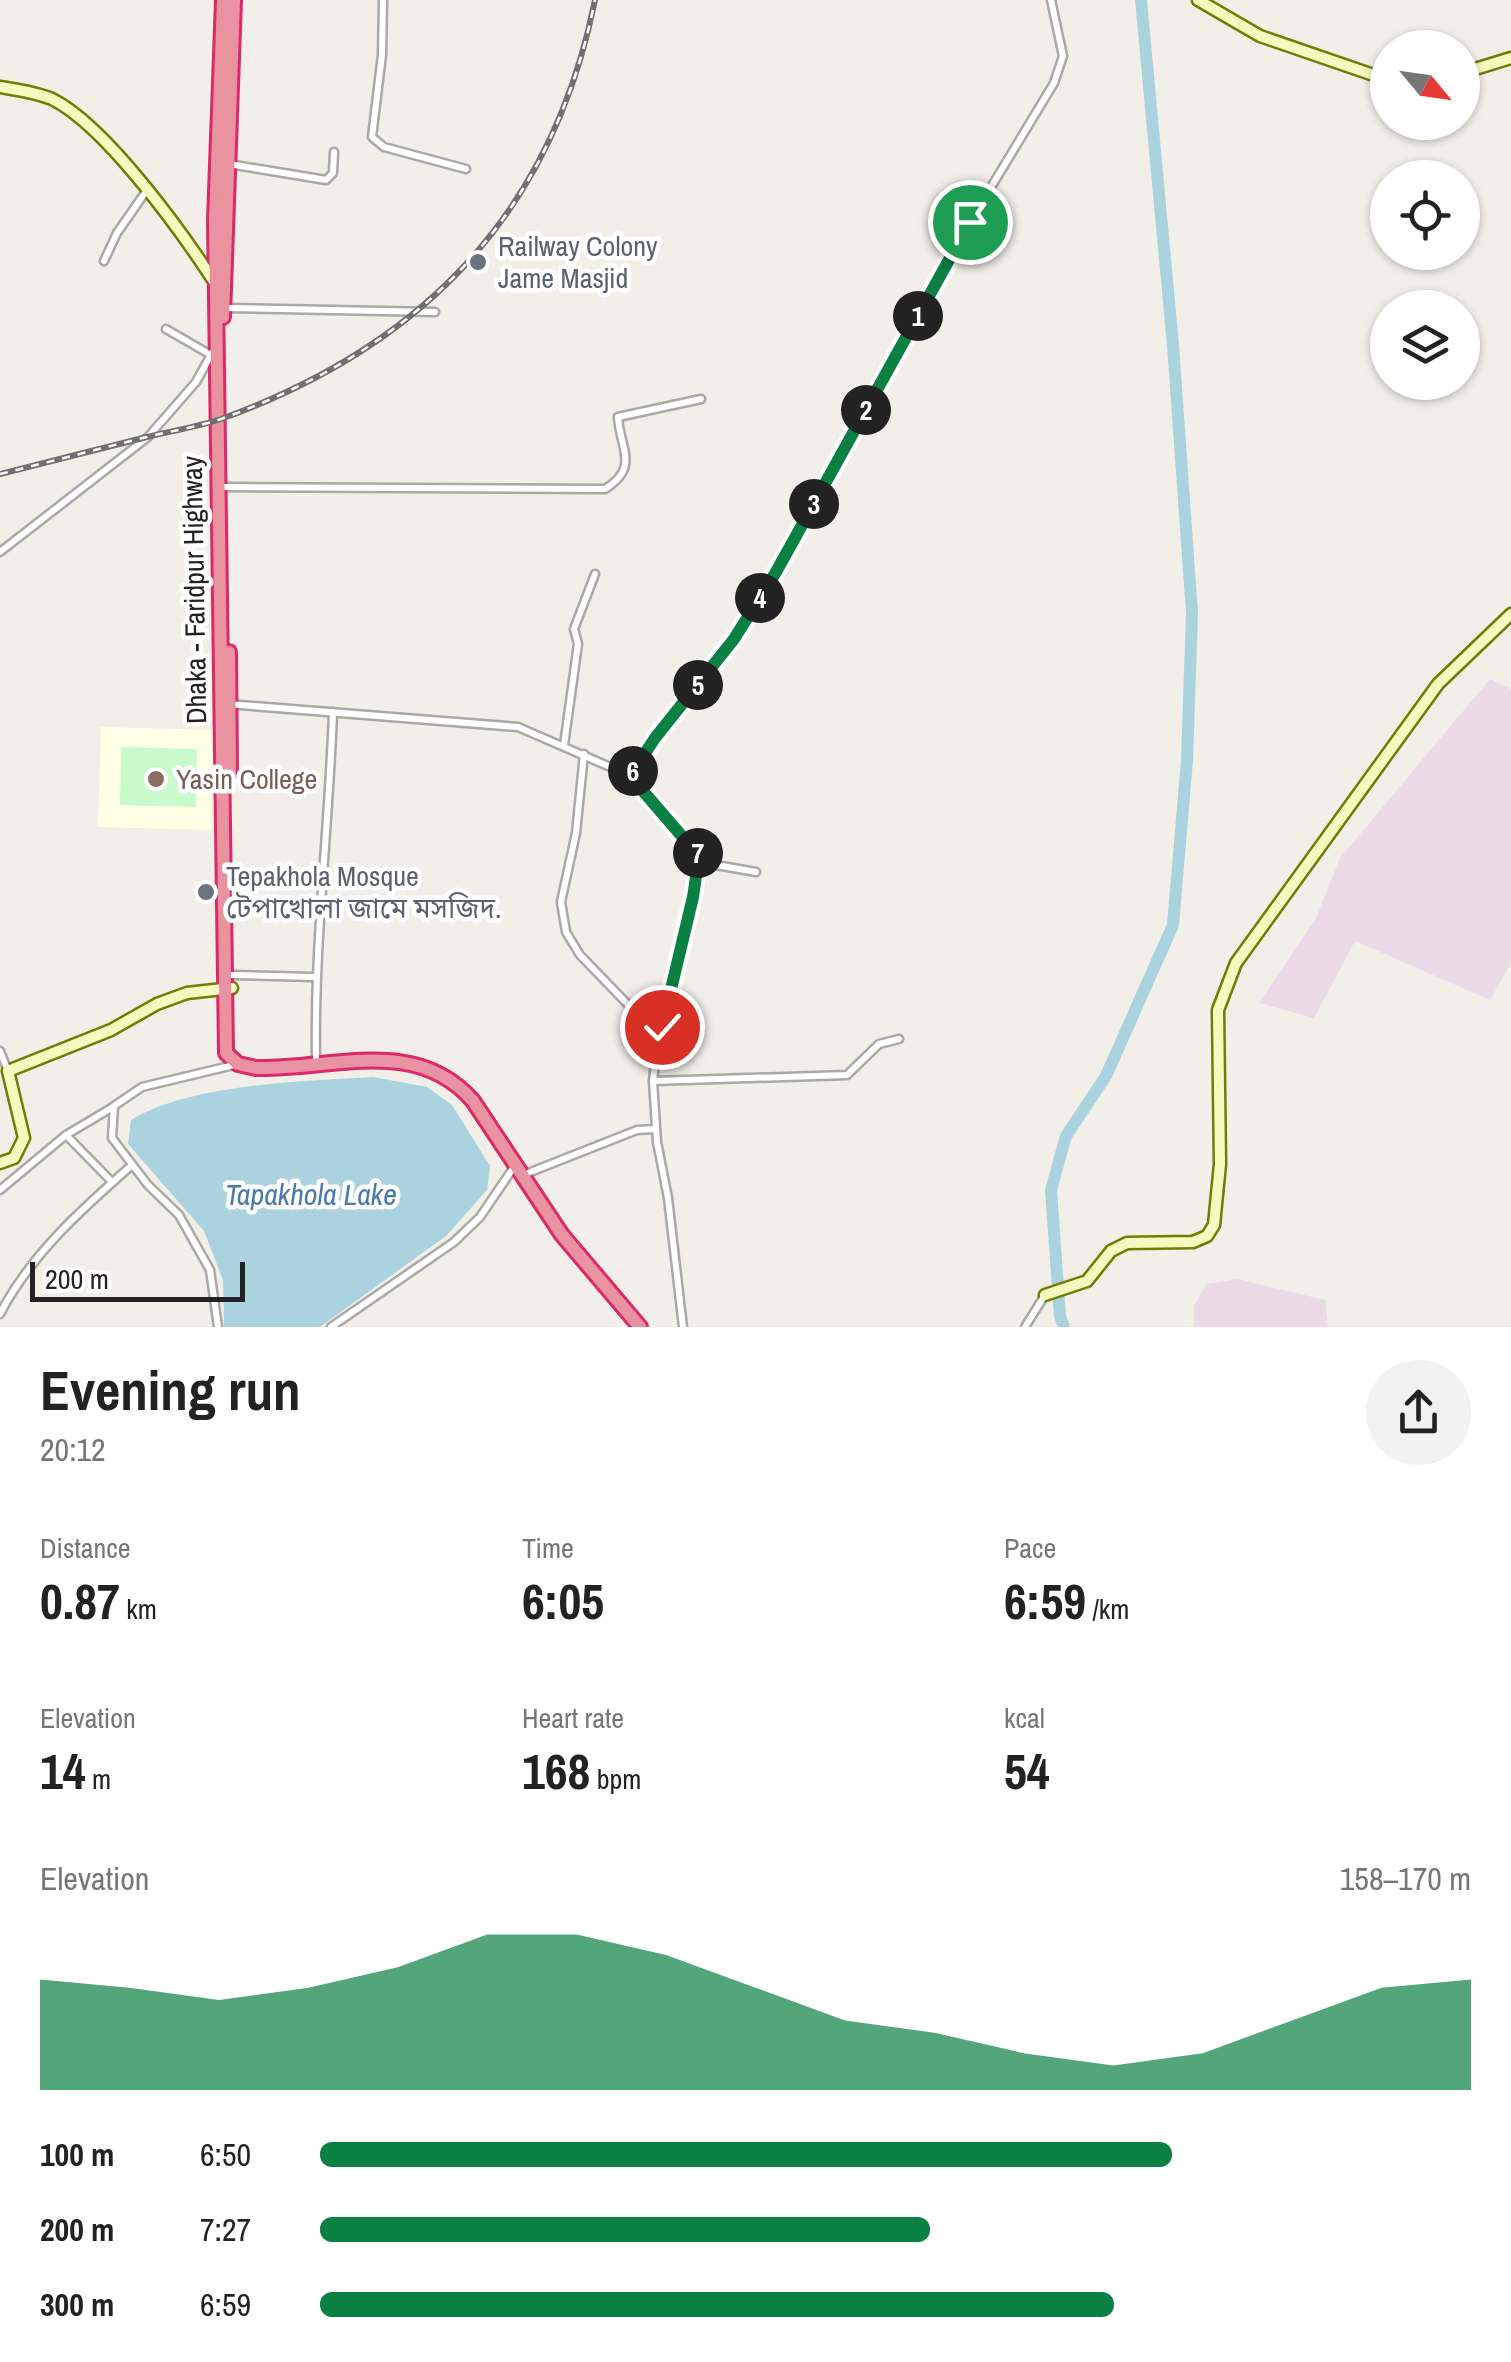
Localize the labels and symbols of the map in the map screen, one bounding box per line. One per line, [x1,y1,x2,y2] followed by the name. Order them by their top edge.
[1370,30,1480,140] north arrow
[928,180,1013,265] pin
[498,227,658,297] place label: Railway Colony Jame Masjid
[467,251,489,273] marker: Railway Colony Jame Masjid
[893,291,943,341] pin: 1
[841,385,891,435] pin: 2
[173,455,215,724] street label: Dhaka - Faridpur Highway
[789,479,839,529] pin: 3
[735,573,785,623] pin: 4
[673,660,723,710] pin: 5
[608,746,658,796] pin: 6
[176,760,317,798] place label: Yasin College
[145,768,167,790] marker: Yasin College
[673,828,723,878] pin: 7
[226,857,501,927] place label: Tepakhola Mosque টেপাখোলা জামে মসজিদ.
[195,881,217,903] marker: Tepakhola Mosque টেপাখোলা জামে মসজিদ.
[620,985,705,1070] pin
[225,1174,397,1214] water label: Tapakhola Lake
[30,1257,245,1302] scale bar

